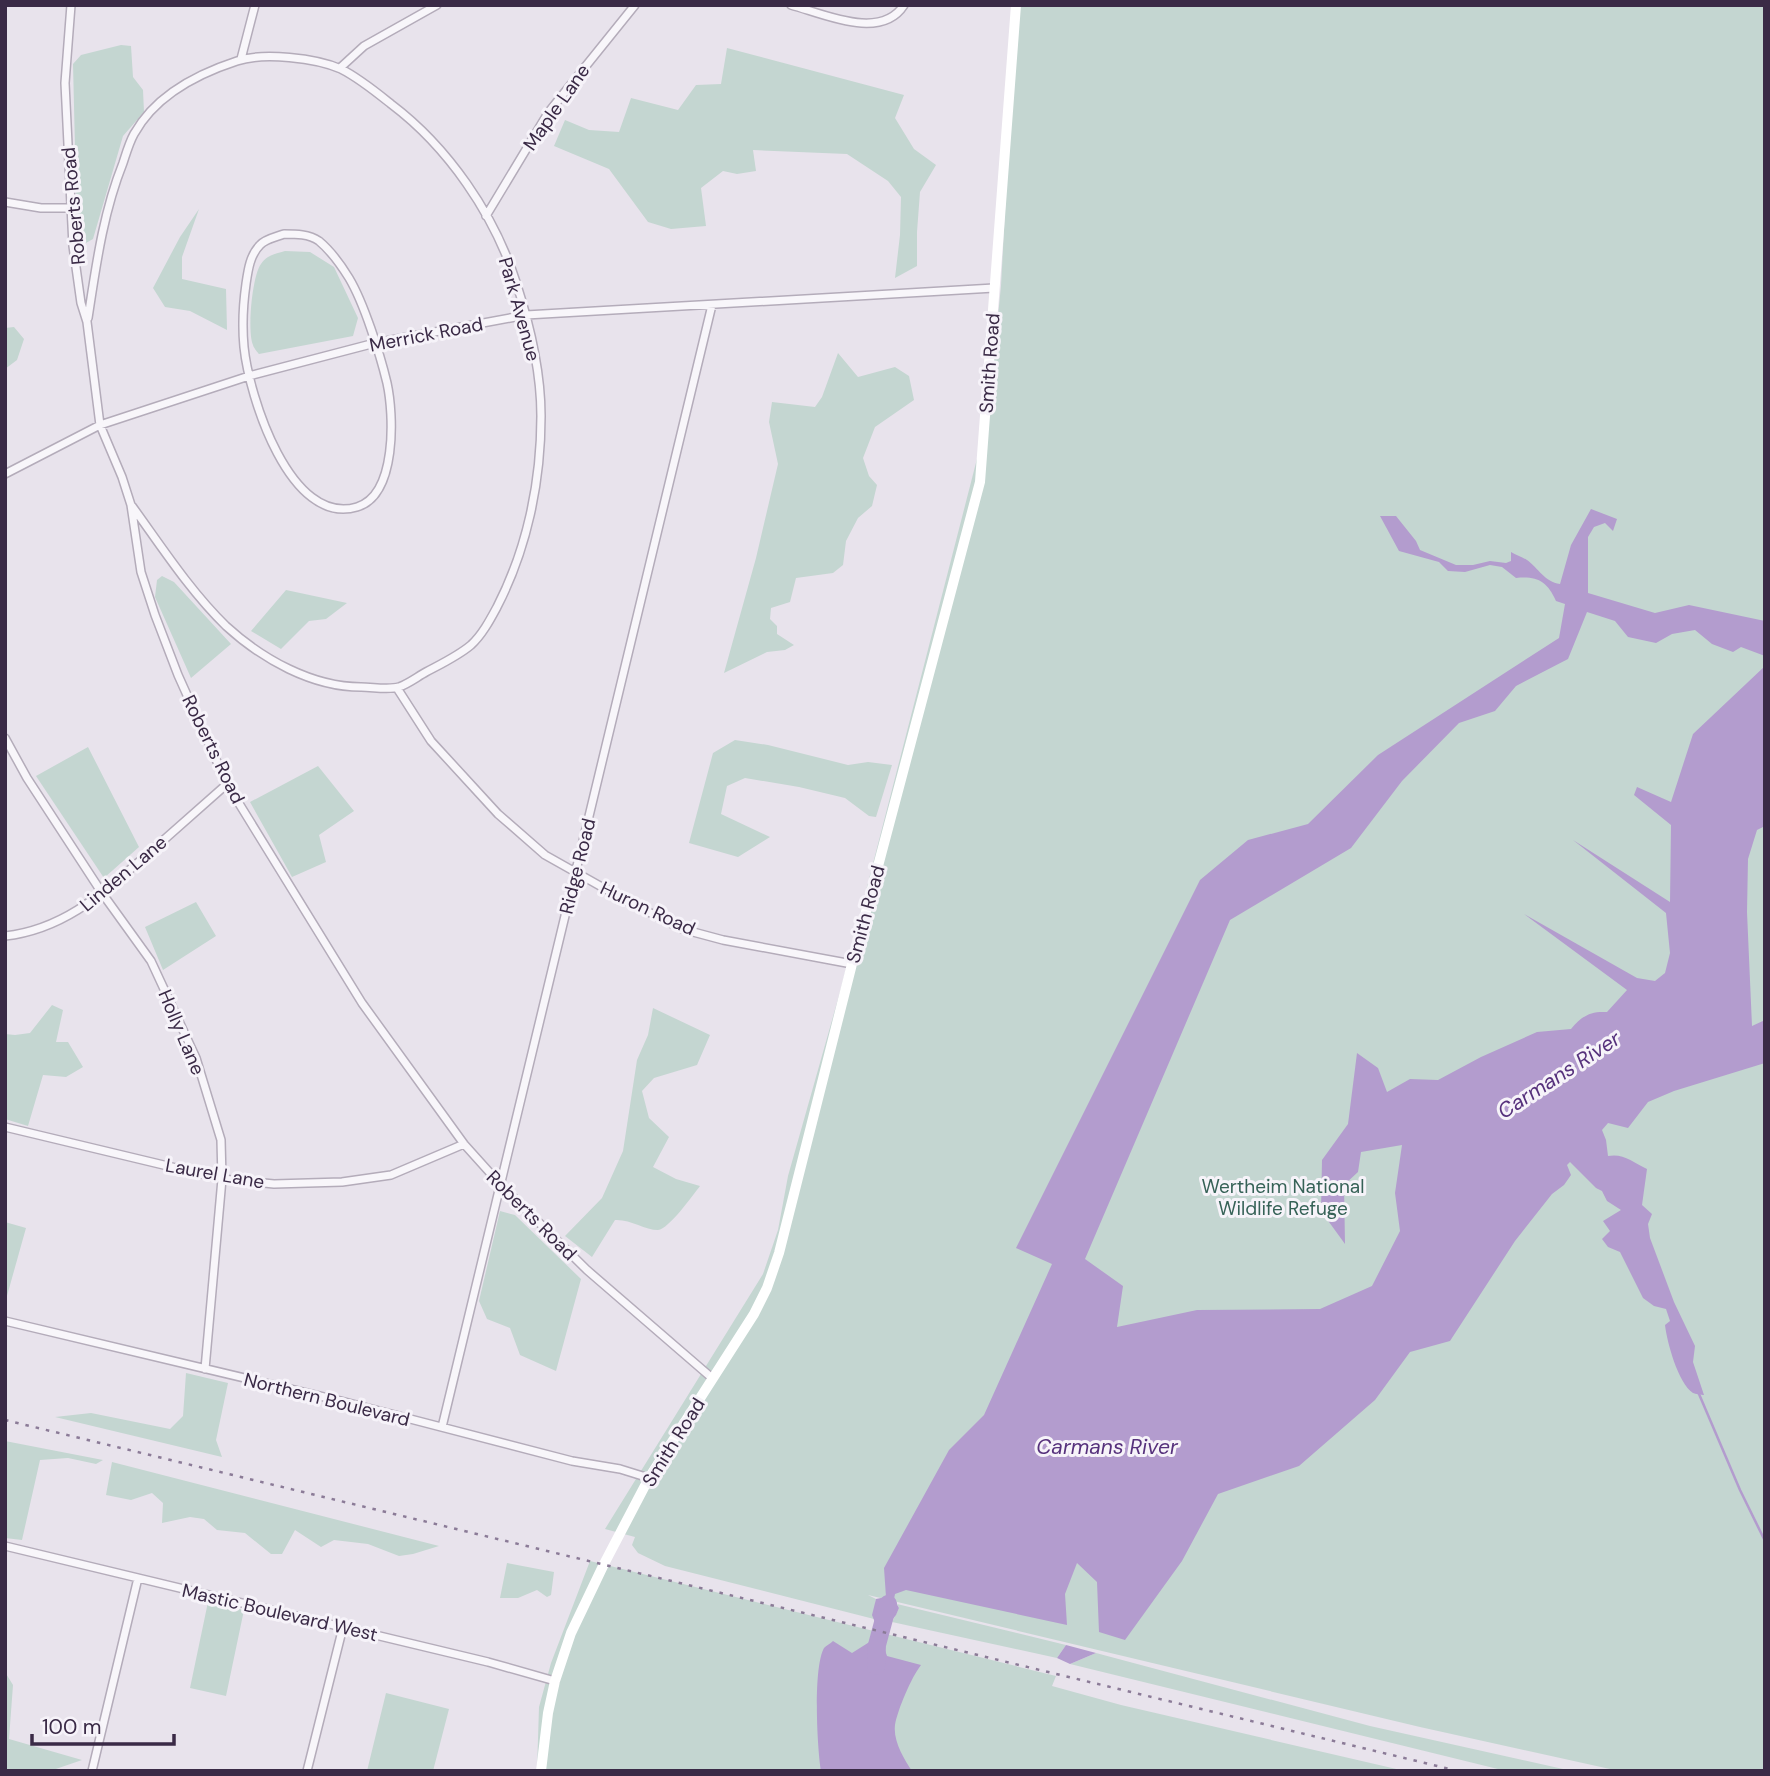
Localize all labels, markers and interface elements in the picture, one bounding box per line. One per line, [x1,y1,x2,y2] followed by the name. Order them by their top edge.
[517,59,595,156] street label: Maple Lane
[56,146,91,266] street label: Roberts Road
[493,254,546,364] street label: Park Avenue
[367,311,485,358] street label: Merrick Road
[974,312,1005,414] street label: Smith Road
[176,691,251,808] street label: Roberts Road
[553,816,601,917] street label: Ridge Road
[75,830,172,917] street label: Linden Lane
[840,863,891,966] street label: Smith Road
[596,876,699,941] street label: Huron Road
[152,986,211,1079] street label: Holly Lane
[1492,1024,1627,1125] water label: Carmans River
[163,1152,266,1194] street label: Laurel Lane
[481,1165,582,1266] street label: Roberts Road
[1202,1174,1364,1221] park label: Wertheim National Wildlife Refuge
[241,1367,413,1432] street label: Northern Boulevard
[636,1393,711,1491] street label: Smith Road
[1036,1433,1179,1461] water label: Carmans River
[180,1578,380,1647] street label: Mastic Boulevard West
[32,1702,173,1746] scale bar
[42,1713,102,1741] text: 100 m

